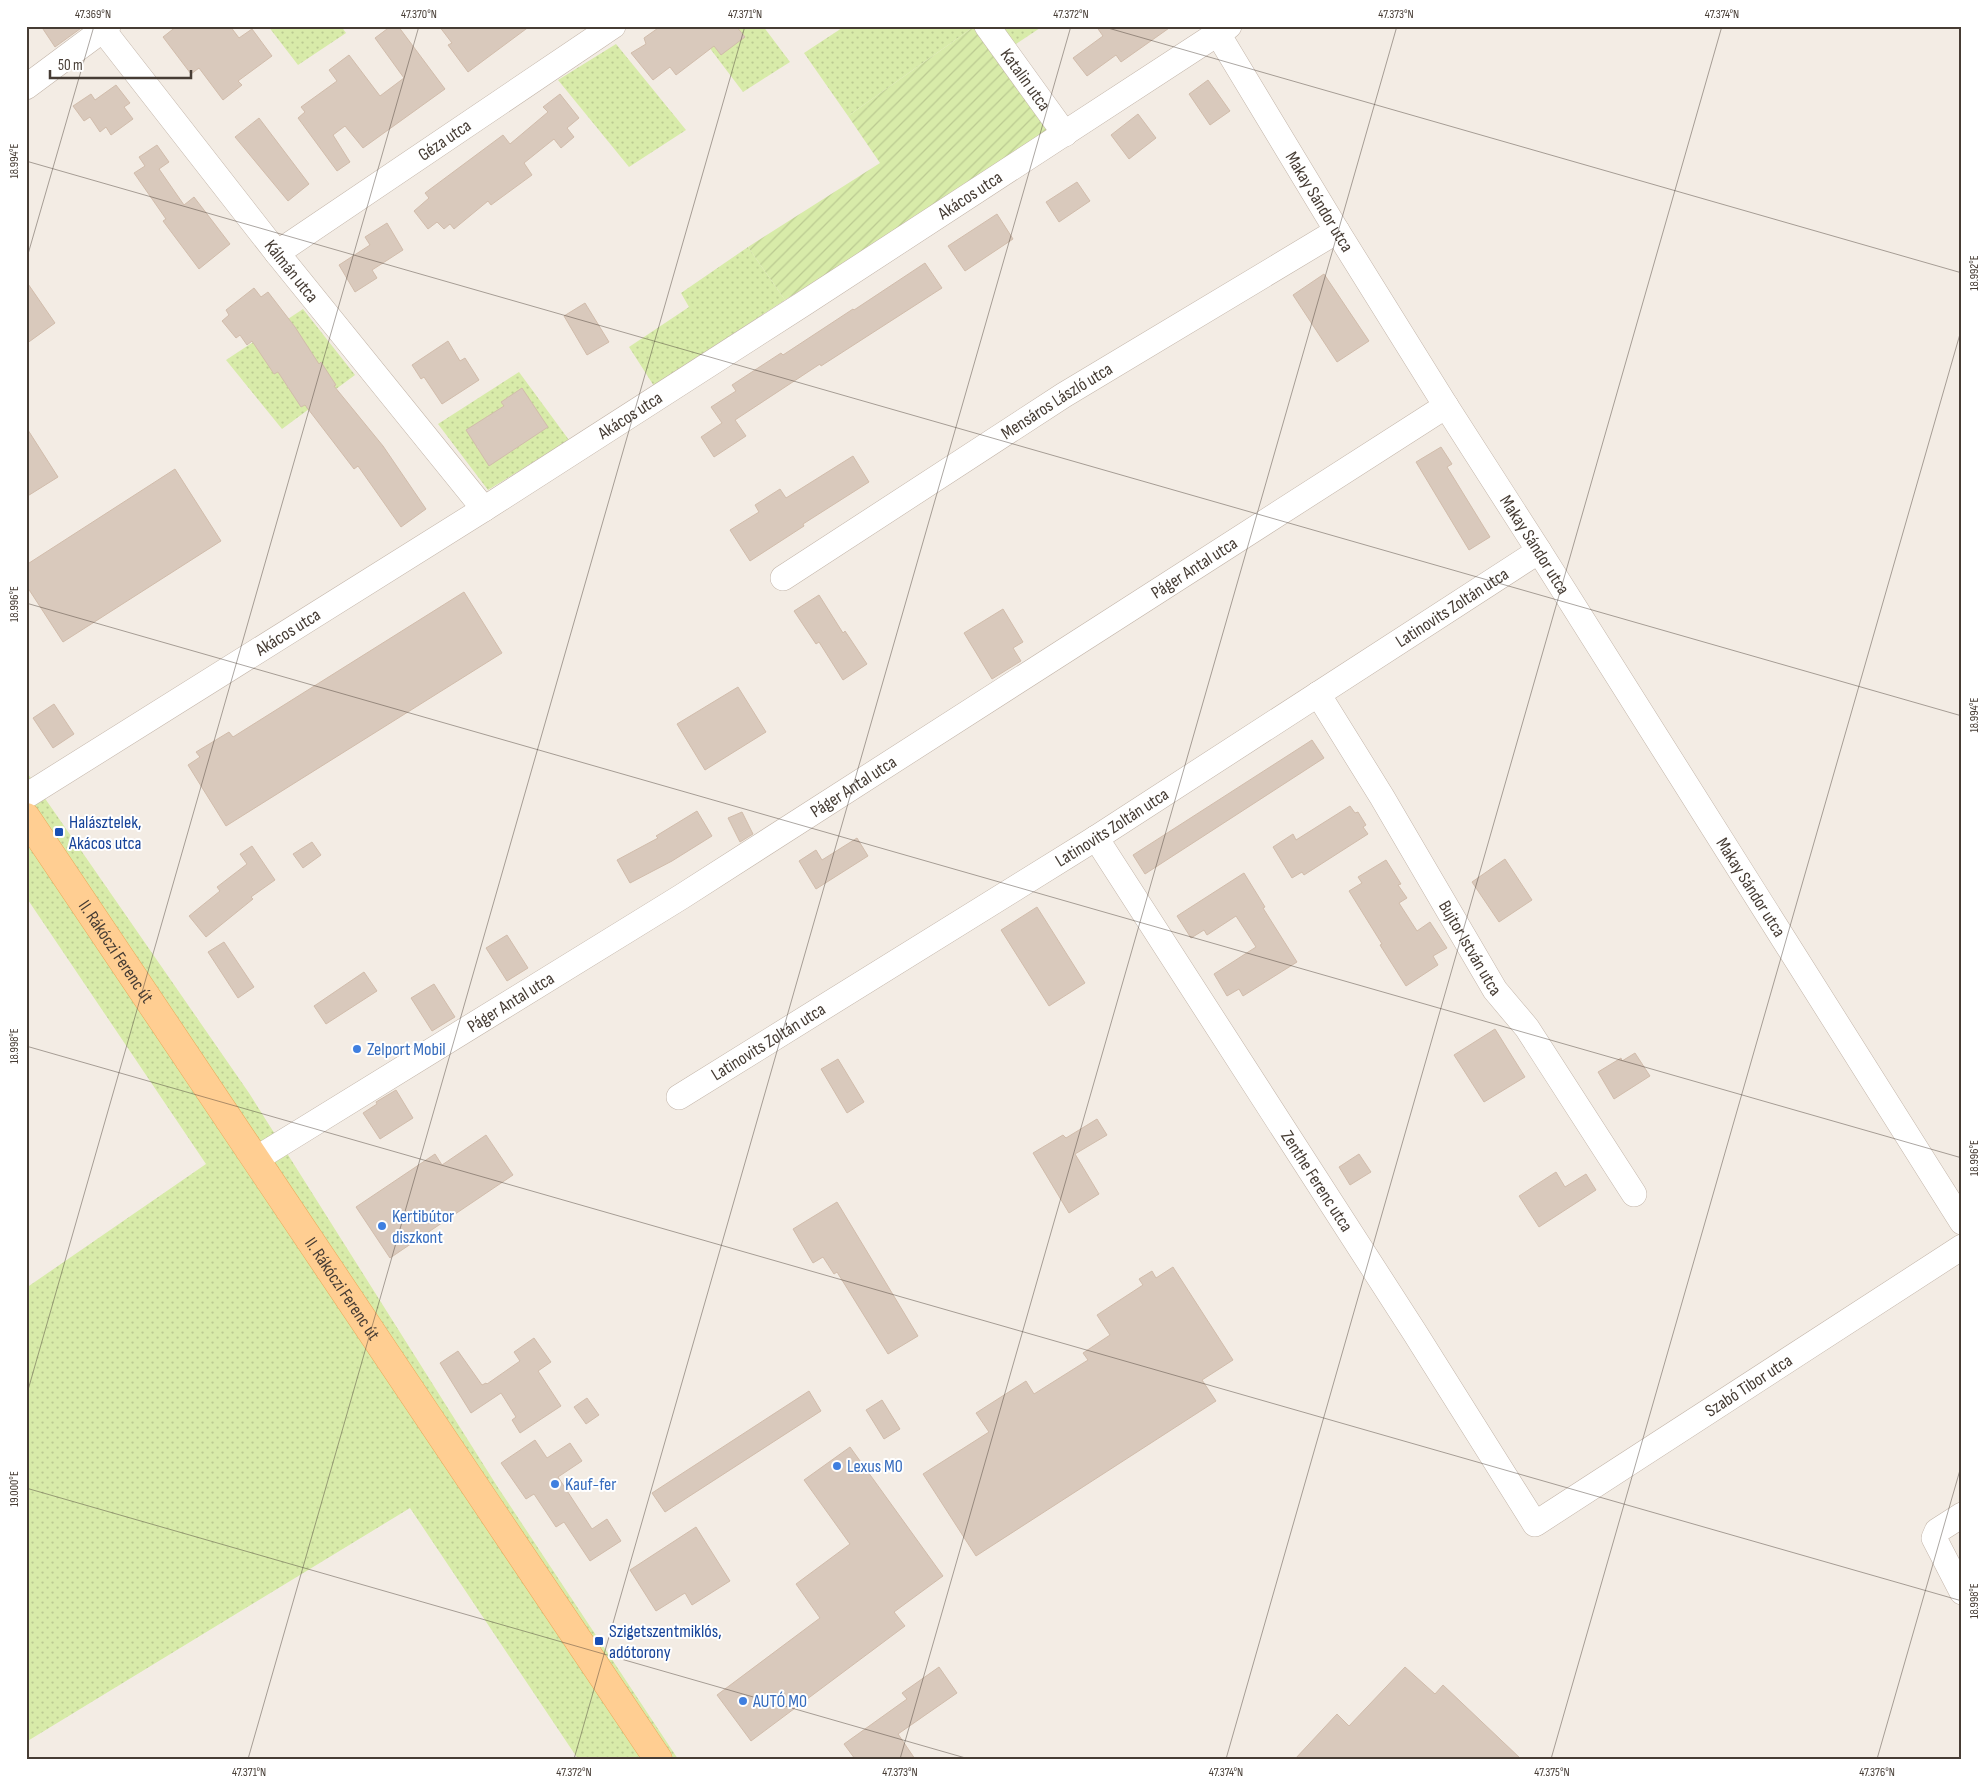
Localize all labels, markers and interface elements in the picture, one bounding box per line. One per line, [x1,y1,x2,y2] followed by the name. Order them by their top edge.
[75,7,111,22] text: 47.369°N
[401,7,437,22] text: 47.370°N
[728,7,762,22] text: 47.371°N
[1053,7,1089,22] text: 47.372°N
[1378,7,1414,22] text: 47.373°N
[1705,7,1739,22] text: 47.374°N
[996,45,1055,115] street label: Katalin utca
[50,48,191,80] scale bar
[58,56,83,75] text: 50 m
[414,115,475,166] street label: Géza utca
[7,143,22,179] text: 18.994°E
[1281,148,1357,256] street label: Makay Sándor utca
[933,167,1006,225] street label: Akácos utca
[260,236,323,307] street label: Kálmán utca
[1967,255,1982,291] text: 18.992°E
[997,358,1116,444] street label: Mensáros László utca
[593,387,666,445] street label: Akácos utca
[1495,491,1574,598] street label: Makay Sándor utca
[1147,533,1241,603] street label: Páger Antal utca
[1392,564,1513,652] street label: Latinovits Zoltán utca
[7,586,22,622] text: 18.996°E
[251,604,324,661] street label: Akácos utca
[1967,697,1982,733] text: 18.994°E
[807,751,901,822] street label: Páger Antal utca
[1052,784,1173,872] street label: Latinovits Zoltán utca
[68,812,142,854] place label: Halásztelek, Akácos utca
[53,826,65,838] marker: Halásztelek, Akácos utca
[1711,834,1790,941] street label: Makay Sándor utca
[74,896,158,1008] street label: II. Rákóczi Ferenc út
[1434,897,1505,1000] street label: Bujtor István utca
[464,968,558,1037] street label: Páger Antal utca
[708,999,829,1085] street label: Latinovits Zoltán utca
[7,1028,22,1064] text: 18.998°E
[367,1039,446,1060] place label: Zelport Mobil
[351,1043,363,1055] marker: Zelport Mobil
[1276,1127,1357,1236] street label: Zenthe Ferenc utca
[1967,1140,1982,1176] text: 18.996°E
[392,1206,454,1248] place label: Kertibútor diszkont
[376,1220,388,1232] marker: Kertibútor diszkont
[300,1234,384,1345] street label: II. Rákóczi Ferenc út
[1701,1350,1796,1422] street label: Szabó Tibor utca
[847,1456,903,1477] place label: Lexus M0
[831,1460,843,1472] marker: Lexus M0
[7,1471,22,1507] text: 19.000°E
[565,1474,616,1495] place label: Kauf-fer
[549,1478,561,1490] marker: Kauf-fer
[1967,1583,1982,1619] text: 18.998°E
[609,1621,722,1663] place label: Szigetszentmiklós, adótorony
[593,1635,605,1647] marker: Szigetszentmiklós, adótorony
[752,1691,807,1712] place label: AUTÓ M0
[737,1695,749,1707] marker: AUTÓ M0
[232,1765,266,1780] text: 47.371°N
[556,1765,592,1780] text: 47.372°N
[882,1765,918,1780] text: 47.373°N
[1209,1765,1243,1780] text: 47.374°N
[1534,1765,1570,1780] text: 47.375°N
[1859,1765,1895,1780] text: 47.376°N

